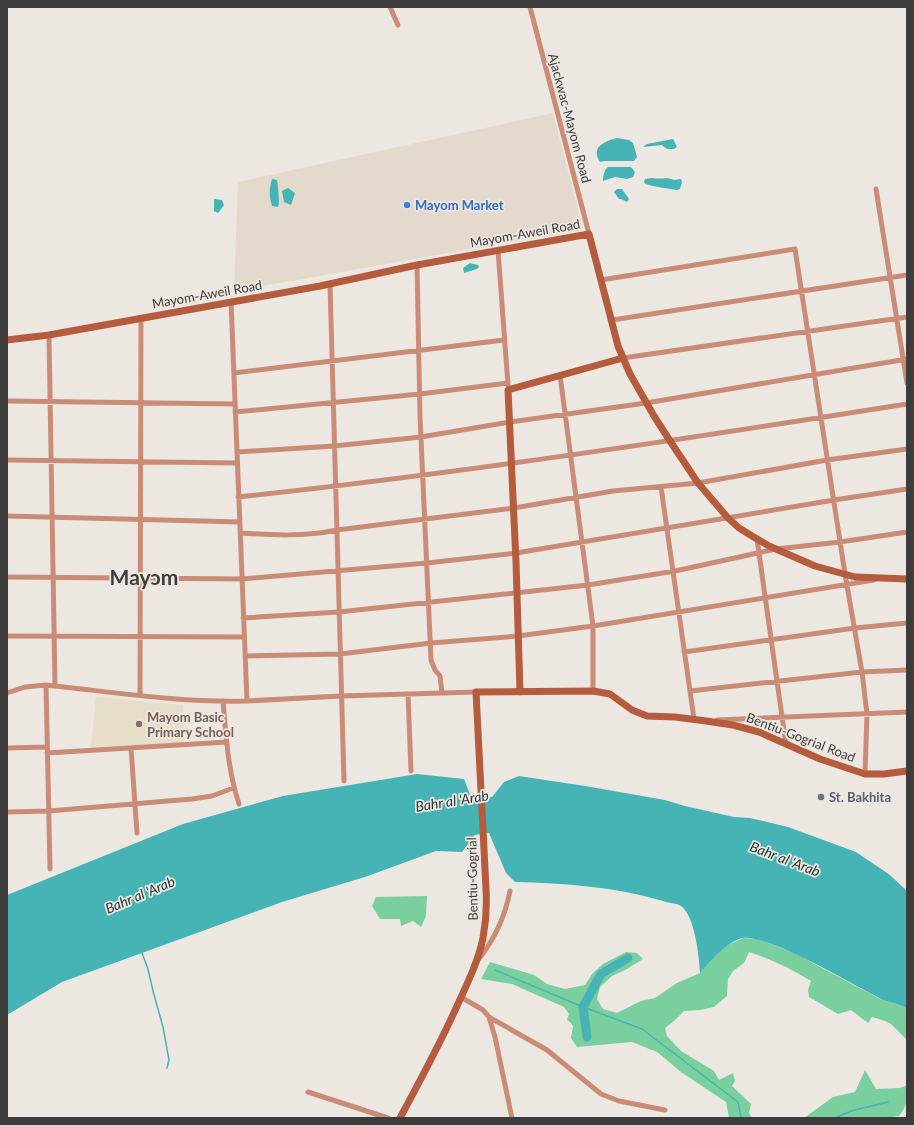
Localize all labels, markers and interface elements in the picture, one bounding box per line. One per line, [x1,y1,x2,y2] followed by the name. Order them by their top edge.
[545,51,595,185] street label: Ajackwac-Mayom Road
[415,197,504,213] place label: Mayom Market
[402,200,412,210] marker: Mayom Market
[469,215,581,251] street label: Mayom-Aweil Road
[151,276,263,312] street label: Mayom-Aweil Road
[110,564,178,589] district label: Mayɔm
[147,709,234,740] place label: Mayom Basic Primary School
[744,709,858,765] street label: Bentiu-Gogrial Road
[134,719,144,729] marker: Mayom Basic Primary School
[414,786,490,815] water label: Bahr al 'Arab
[829,789,891,805] place label: St. Bakhita
[816,792,826,802] marker: St. Bakhita
[463,837,481,921] street label: Bentiu-Gogrial
[748,837,823,880] water label: Bahr al 'Arab
[102,872,177,917] water label: Bahr al 'Arab

